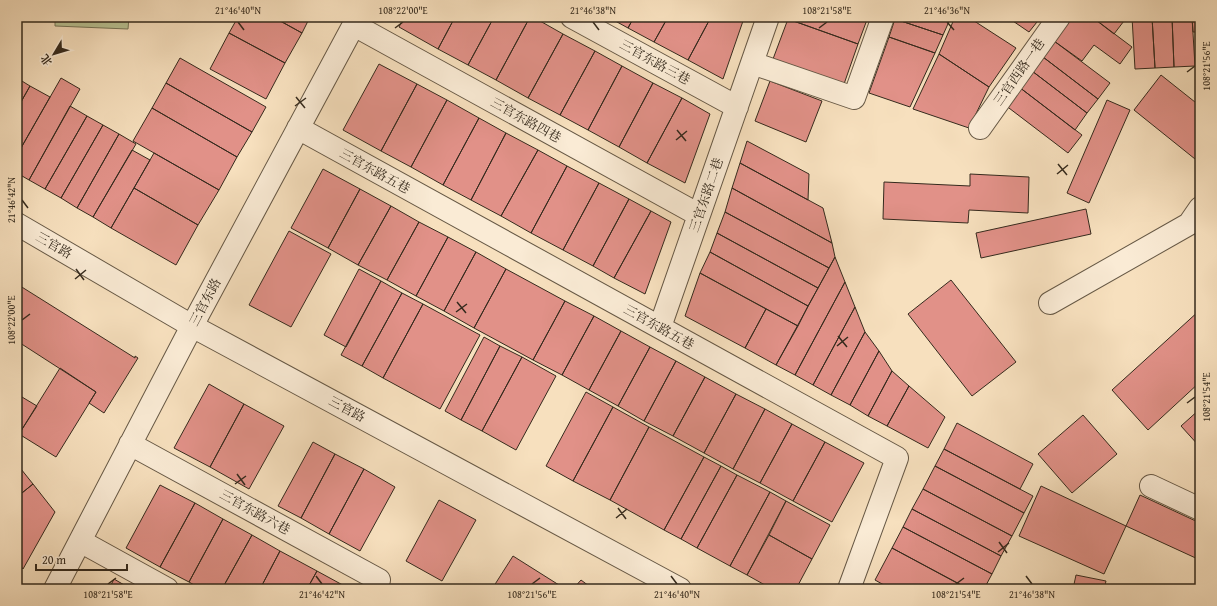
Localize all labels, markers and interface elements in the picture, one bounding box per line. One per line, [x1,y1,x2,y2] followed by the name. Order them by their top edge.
[215,3,261,18] text: 21°46'40"N
[378,3,428,18] text: 108°22'00"E
[570,3,616,18] text: 21°46'38"N
[802,3,852,18] text: 108°21'58"E
[924,3,970,18] text: 21°46'36"N
[34,34,74,74] north arrow
[616,35,694,89] street label: 三官东路三巷
[989,35,1049,109] street label: 三官西路一巷
[1199,41,1214,91] text: 108°21'56"E
[36,51,56,69] text: 北
[487,93,565,147] street label: 三官东路四巷
[336,144,414,198] street label: 三官东路五巷
[684,155,728,235] street label: 三官东路二巷
[4,177,19,223] text: 21°46'42"N
[32,227,76,263] street label: 三官路
[184,275,226,329] street label: 三官东路
[4,295,19,345] text: 108°22'00"E
[620,300,698,354] street label: 三官东路五巷
[1199,372,1214,422] text: 108°21'54"E
[325,391,369,427] street label: 三官路
[216,485,294,539] street label: 三官东路六巷
[36,546,127,572] scale bar
[42,551,66,568] text: 20 m
[83,587,133,602] text: 108°21'58"E
[299,587,345,602] text: 21°46'42"N
[507,587,557,602] text: 108°21'56"E
[654,587,700,602] text: 21°46'40"N
[931,587,981,602] text: 108°21'54"E
[1009,587,1055,602] text: 21°46'38"N

